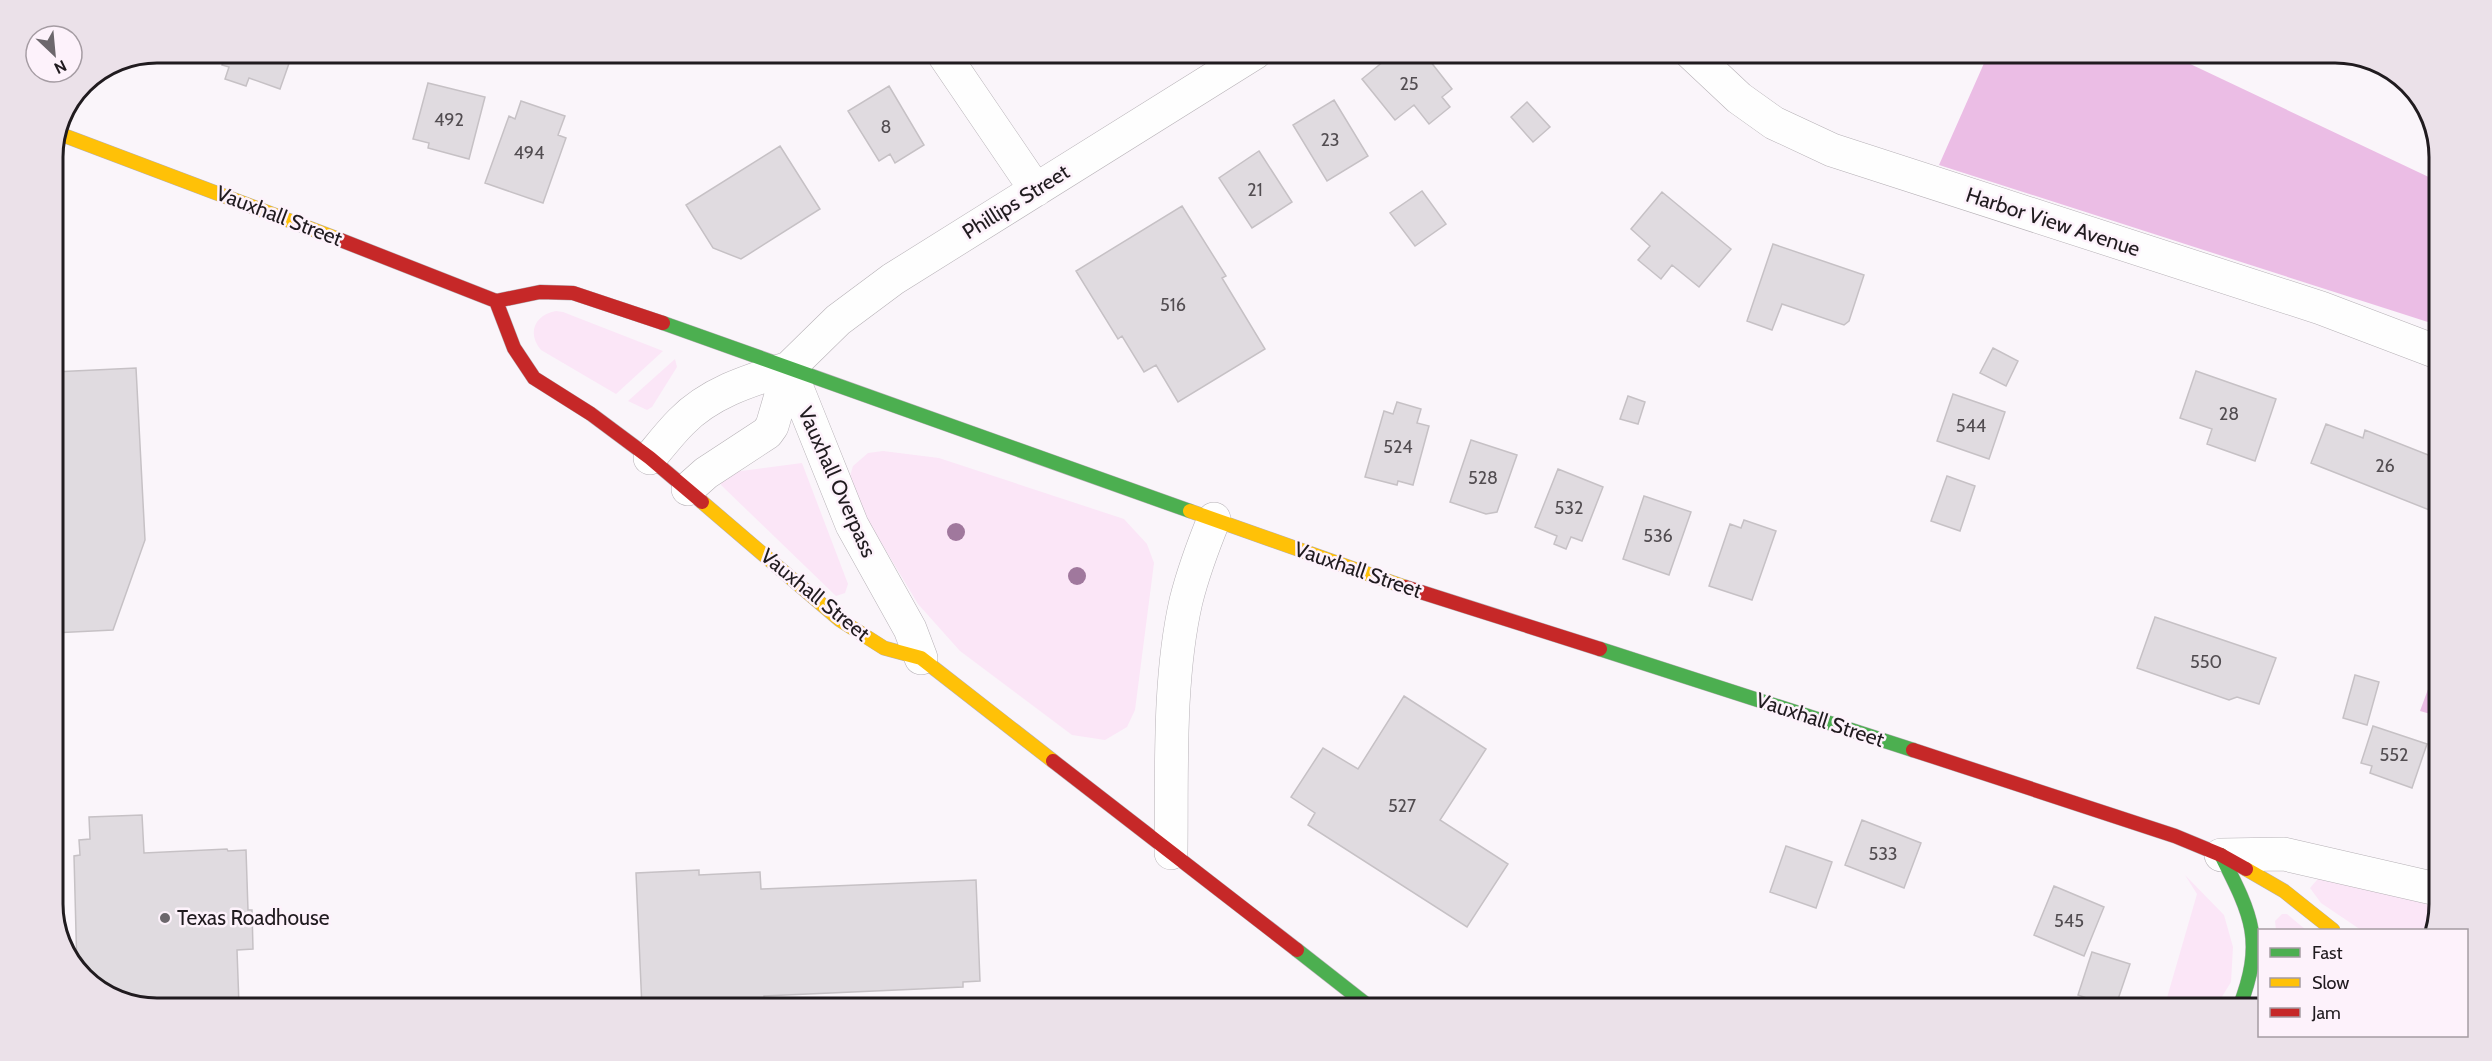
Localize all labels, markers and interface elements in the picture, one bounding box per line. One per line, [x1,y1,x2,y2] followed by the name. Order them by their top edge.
[24,24,84,84] north arrow
[51,56,70,78] text: N
[1399,73,1419,95] house number: 25
[434,109,464,131] house number: 492
[881,116,891,138] house number: 8
[1320,129,1340,151] house number: 23
[513,142,545,164] house number: 494
[958,159,1074,244] street label: Phillips Street
[1247,179,1263,201] house number: 21
[213,180,346,251] street label: Vauxhall Street
[1963,182,2143,262] street label: Harbor View Avenue
[1160,294,1186,316] house number: 516
[793,403,882,561] street label: Vauxhall Overpass
[2219,403,2239,425] house number: 28
[1956,415,1986,437] house number: 544
[1383,436,1413,458] house number: 524
[2375,455,2395,477] house number: 26
[1468,467,1498,489] house number: 528
[1555,497,1583,519] house number: 532
[1643,525,1673,547] house number: 536
[1291,536,1425,603] street label: Vauxhall Street
[756,543,875,646] street label: Vauxhall Street
[2190,651,2222,673] house number: 550
[1753,687,1887,752] street label: Vauxhall Street
[2380,744,2408,766] house number: 552
[1388,795,1416,817] house number: 527
[1868,843,1898,865] house number: 533
[177,905,330,930] place label: Texas Roadhouse
[2054,910,2084,932] house number: 545
[158,911,172,925] marker: Texas Roadhouse
[2258,929,2468,1037] legend
[2312,942,2343,964] text: Fast
[2312,972,2349,994] text: Slow
[2311,1002,2341,1024] text: Jam

